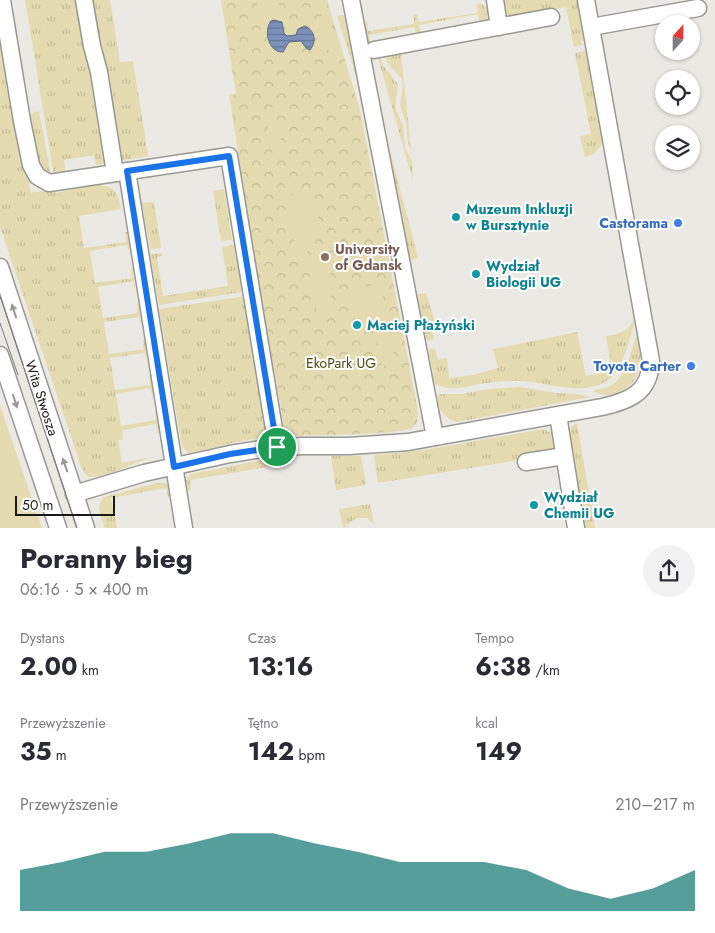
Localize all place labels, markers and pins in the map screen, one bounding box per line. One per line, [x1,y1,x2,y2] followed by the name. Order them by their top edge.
[465,199,573,235] place label: Muzeum Inkluzji w Bursztynie
[450,211,462,223] marker: Muzeum Inkluzji w Bursztynie
[599,213,668,233] place label: Castorama
[672,217,684,229] marker: Castorama
[335,239,402,275] place label: University of Gdansk
[319,251,331,263] marker: University of Gdansk
[486,256,561,292] place label: Wydział Biologii UG
[470,268,482,280] marker: Wydział Biologii UG
[367,315,475,335] place label: Maciej Płażyński
[351,319,363,331] marker: Maciej Płażyński
[594,356,681,376] place label: Toyota Carter
[685,360,697,372] marker: Toyota Carter
[256,426,298,468] pin
[544,487,614,523] place label: Wydział Chemii UG
[528,499,540,511] marker: Wydział Chemii UG

